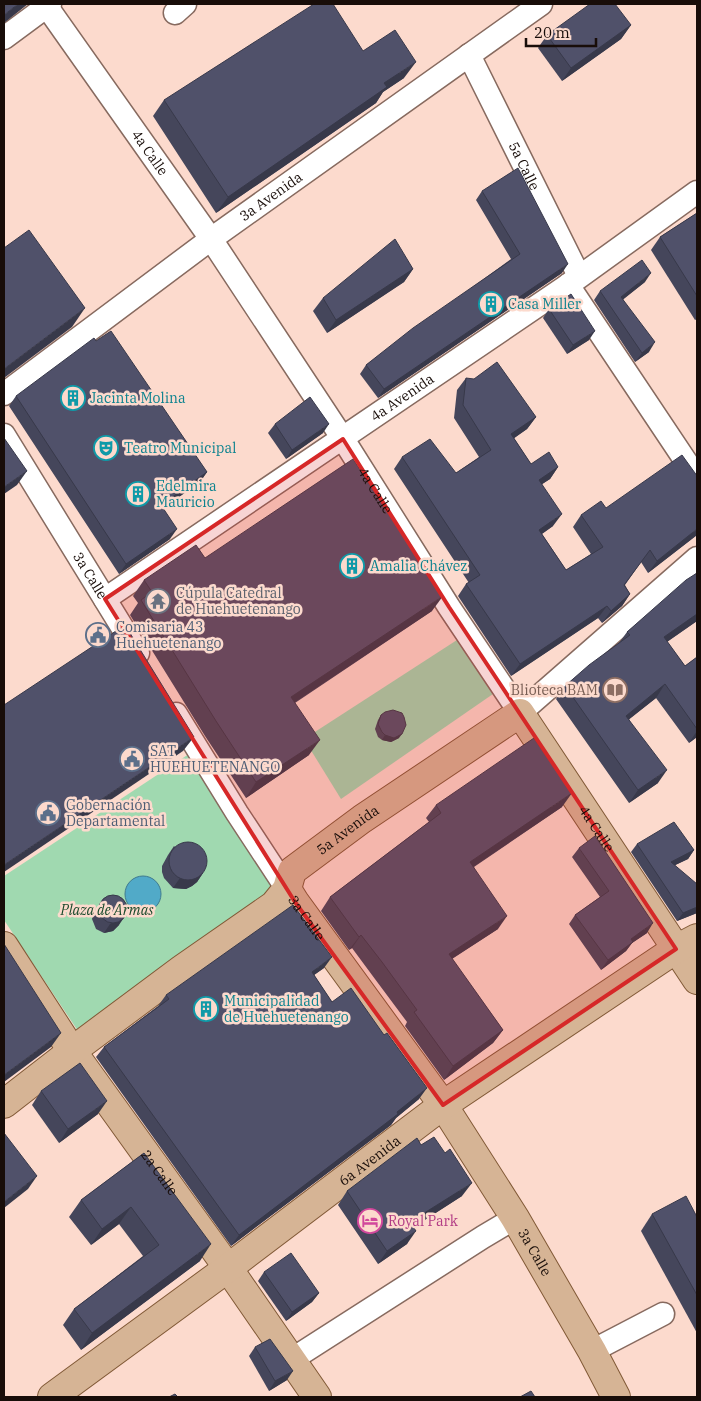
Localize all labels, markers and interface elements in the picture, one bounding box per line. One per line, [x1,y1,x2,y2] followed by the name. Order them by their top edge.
[526,15,596,47] scale bar
[534,23,570,42] text: 20 m
[128,126,172,179] street label: 4a Calle
[505,139,544,193] street label: 5a Calle
[236,168,306,225] street label: 3a Avenida
[478,291,504,317] building icon: Casa Miller
[508,295,582,313] place label: Casa Miller
[367,369,438,425] street label: 4a Avenida
[60,385,86,411] building icon: Jacinta Molina
[90,389,186,407] place label: Jacinta Molina
[93,435,119,461] theatre icon: Teatro Municipal
[124,439,236,457] place label: Teatro Municipal
[354,464,397,517] street label: 4a Calle
[156,477,217,511] place label: Edelmira Mauricio
[125,481,151,507] building icon: Edelmira Mauricio
[69,549,112,602] street label: 3a Calle
[339,553,365,579] building icon: Amalia Chávez
[370,557,467,575] place label: Amalia Chávez
[176,584,301,618] place label: Cúpula Catedral de Huehuetenango
[145,588,171,614] temple icon: Cúpula Catedral de Huehuetenango
[116,618,222,652] place label: Comisaria 43 Huehuetenango
[85,622,111,648] public building icon: Comisaria 43 Huehuetenango
[602,677,628,703] library icon: Blioteca BAM
[511,681,598,699] place label: Blioteca BAM
[150,742,280,776] place label: SAT HUEHUETENANGO
[119,746,145,772] public building icon: SAT HUEHUETENANGO
[66,796,165,830] place label: Gobernación Departamental
[35,800,61,826] public building icon: Gobernación Departamental
[313,801,383,859] street label: 5a Avenida
[575,802,618,855] street label: 4a Calle
[284,892,329,944] street label: 3a Calle
[60,901,154,919] park label: Plaza de Armas
[224,992,349,1026] place label: Municipalidad de Huehuetenango
[193,996,219,1022] building icon: Municipalidad de Huehuetenango
[335,1131,404,1190] street label: 6a Avenida
[137,1146,182,1199] street label: 2a Calle
[357,1208,383,1234] hotel icon: Royal Park
[388,1212,459,1230] place label: Royal Park
[514,1225,556,1279] street label: 3a Calle

